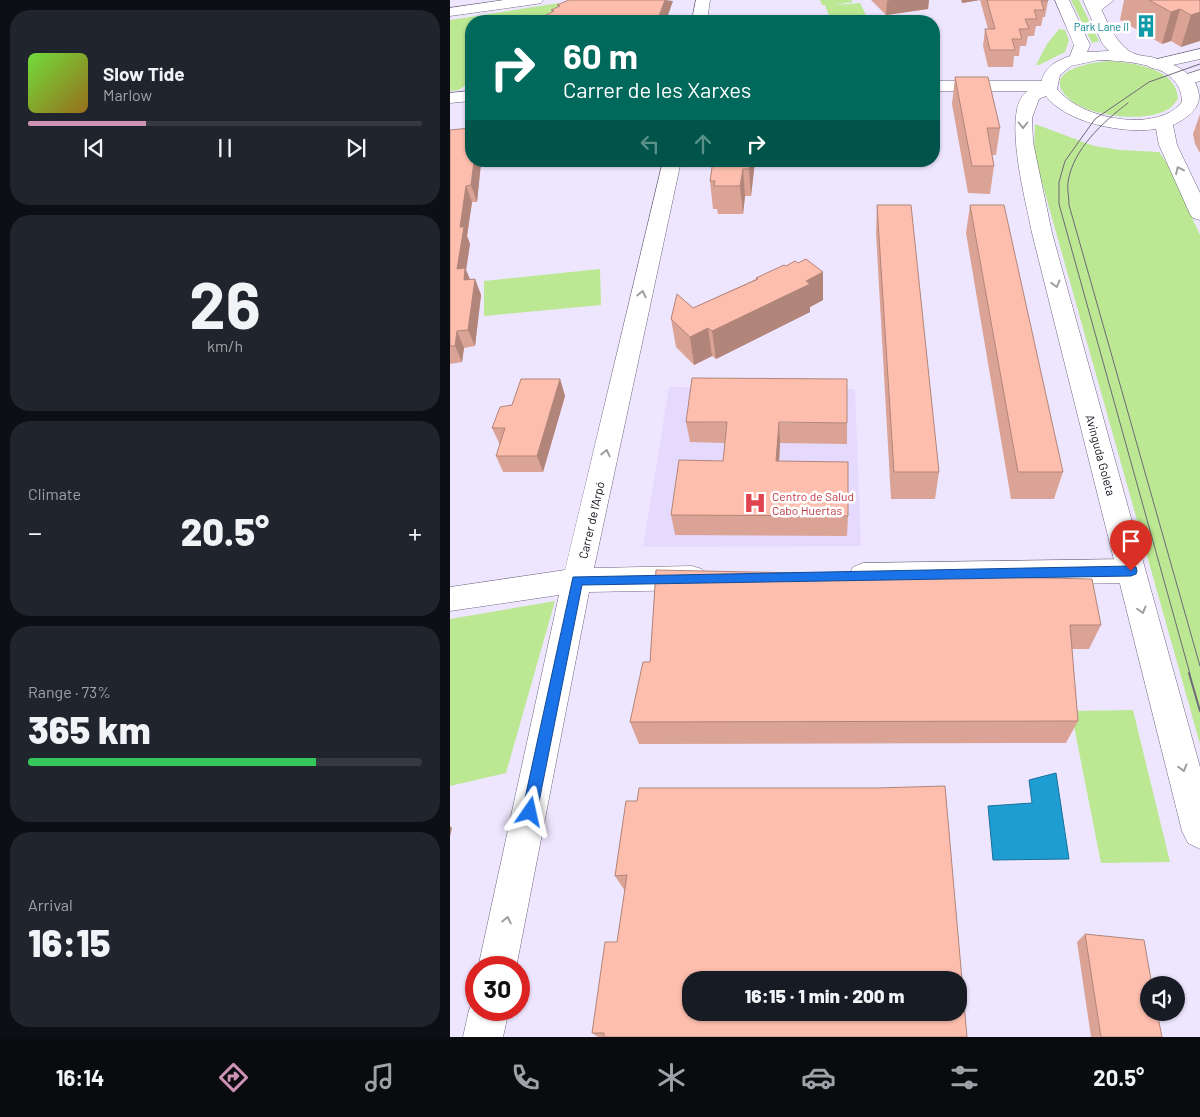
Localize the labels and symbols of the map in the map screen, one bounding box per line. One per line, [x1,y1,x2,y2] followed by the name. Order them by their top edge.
[1133,13,1159,39] building icon: Park Lane II
[1074,20,1129,33] place label: Park Lane II
[1018,122,1028,130] one-way arrow
[1175,166,1186,175] one-way arrow
[1050,280,1061,289] one-way arrow
[636,290,647,299] one-way arrow
[1083,413,1119,497] street label: Avinguda Goleta
[600,448,611,457] one-way arrow
[575,480,607,560] street label: Carrer de l'Arpó
[772,489,854,517] place label: Centro de Salud Cabo Huertas
[742,490,768,516] hospital icon: Centro de Salud Cabo Huertas
[1110,520,1152,571] pin
[1136,606,1147,615] one-way arrow
[1178,763,1188,771] one-way arrow
[503,785,555,837] position arrow
[502,915,512,924] one-way arrow
[465,956,530,1021] speed limit sign: 30

